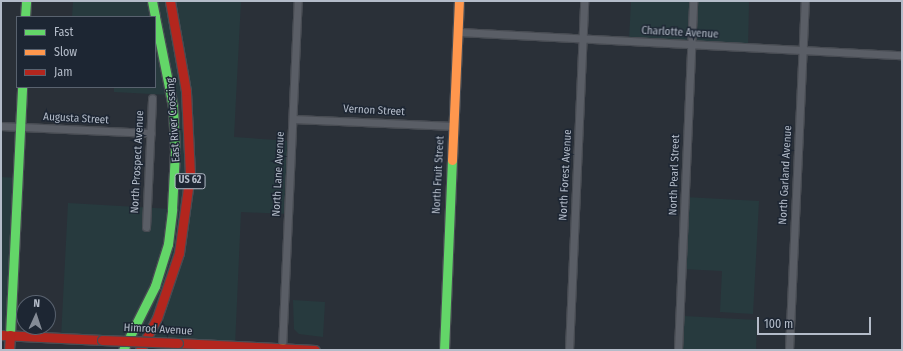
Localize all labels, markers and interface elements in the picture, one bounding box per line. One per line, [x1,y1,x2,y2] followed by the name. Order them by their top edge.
[16,16,156,88] legend
[641,24,719,42] street label: Charlotte Avenue
[54,25,73,39] text: Fast
[54,45,77,59] text: Slow
[54,65,72,79] text: Jam
[164,77,184,163] street label: East River Crossing
[343,103,405,119] street label: Vernon Street
[129,110,147,214] street label: North Prospect Avenue
[43,111,109,127] street label: Augusta Street
[777,125,795,225] street label: North Garland Avenue
[557,129,575,221] street label: North Forest Avenue
[270,131,288,217] street label: North Lane Avenue
[667,134,683,216] street label: North Pearl Street
[430,136,448,214] street label: North Fruit Street
[174,173,206,189] road number: US 62
[16,295,56,335] north arrow
[33,297,40,310] text: N
[759,309,873,335] scale bar
[764,317,793,331] text: 100 m
[123,322,193,338] street label: Himrod Avenue

